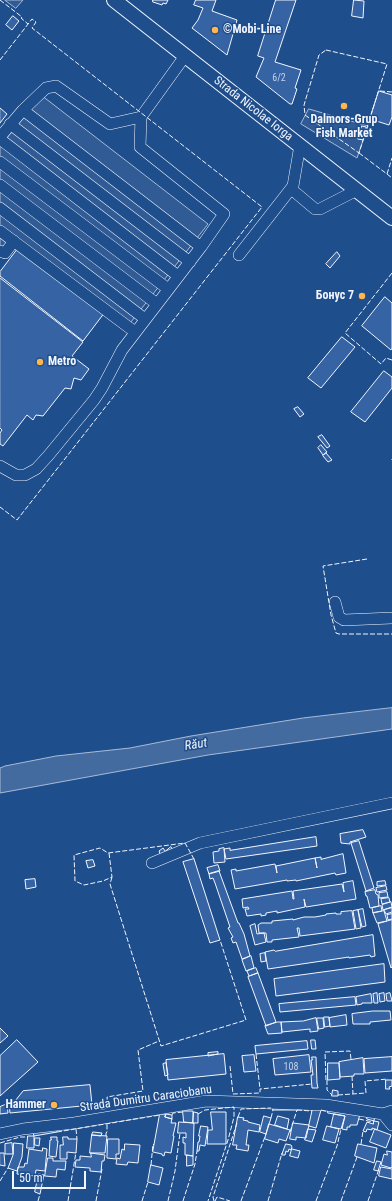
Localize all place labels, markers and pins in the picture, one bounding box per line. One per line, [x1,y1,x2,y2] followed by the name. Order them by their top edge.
[223,23,281,37] place label: ©Mobi-Line
[210,25,220,35] marker: ©Mobi-Line
[339,101,349,111] marker: Dalmors-Grup Fish Market
[311,113,377,141] place label: Dalmors-Grup Fish Market
[316,289,354,303] place label: Бонус 7
[357,291,367,301] marker: Бонус 7
[48,355,76,369] place label: Metro
[35,357,45,367] marker: Metro
[5,1098,46,1112] place label: Hammer
[49,1100,59,1110] marker: Hammer

